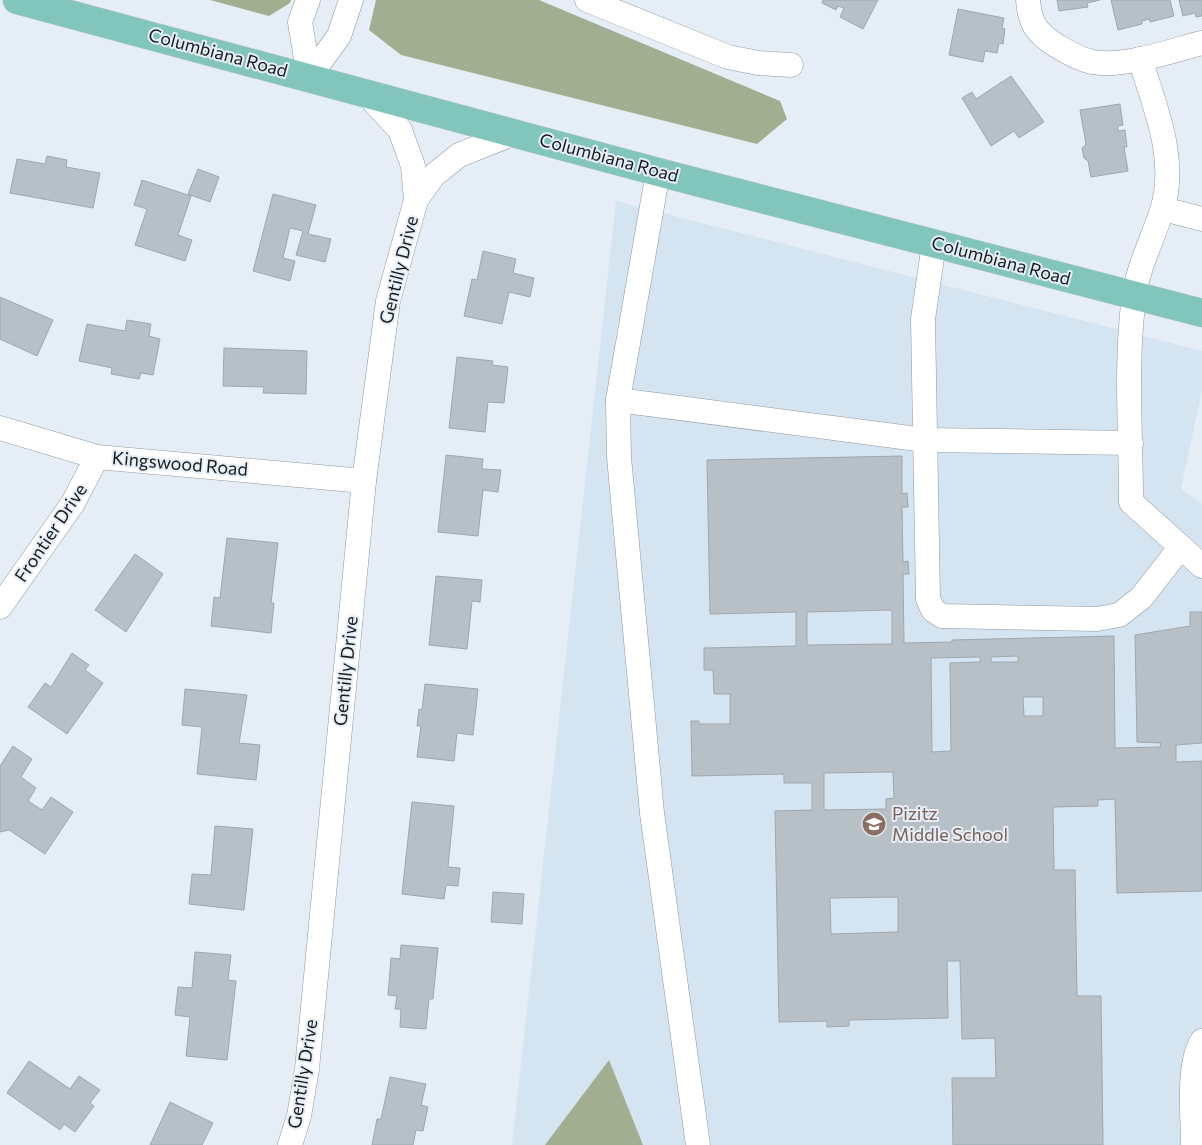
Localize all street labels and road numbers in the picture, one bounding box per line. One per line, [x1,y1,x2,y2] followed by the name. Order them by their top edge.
[146,23,290,81] street label: Columbiana Road
[537,128,681,186] street label: Columbiana Road
[374,214,422,326] street label: Gentilly Drive
[929,231,1073,289] street label: Columbiana Road
[111,446,249,480] street label: Kingswood Road
[9,479,91,586] street label: Frontier Drive
[328,615,362,727] street label: Gentilly Drive
[283,1018,322,1130] street label: Gentilly Drive

